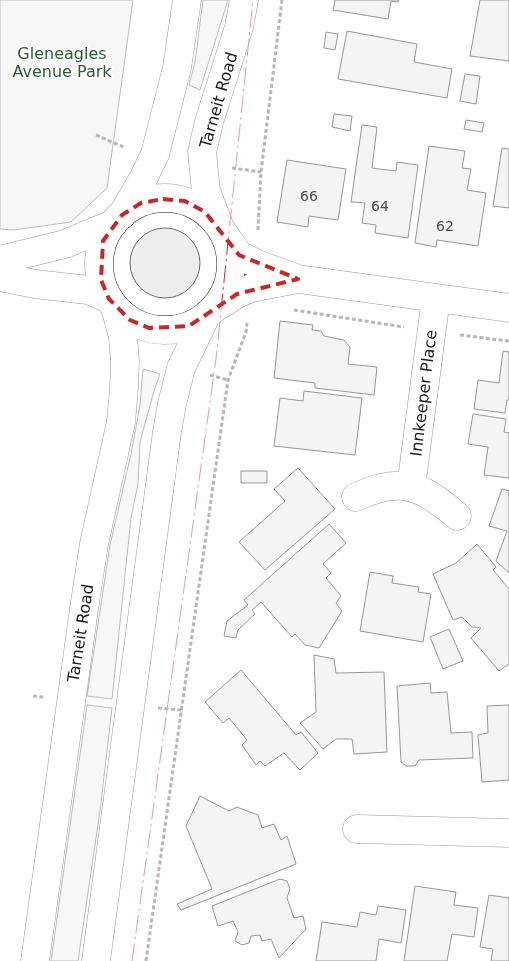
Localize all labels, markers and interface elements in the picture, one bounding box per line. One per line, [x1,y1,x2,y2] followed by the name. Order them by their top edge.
[12,44,112,81] park label: Gleneagles Avenue Park
[195,50,241,151] street label: Tarneit Road
[300,188,318,204] house number: 66
[371,198,389,214] house number: 64
[436,218,454,234] house number: 62
[406,329,441,458] street label: Innkeeper Place
[63,583,98,685] street label: Tarneit Road

